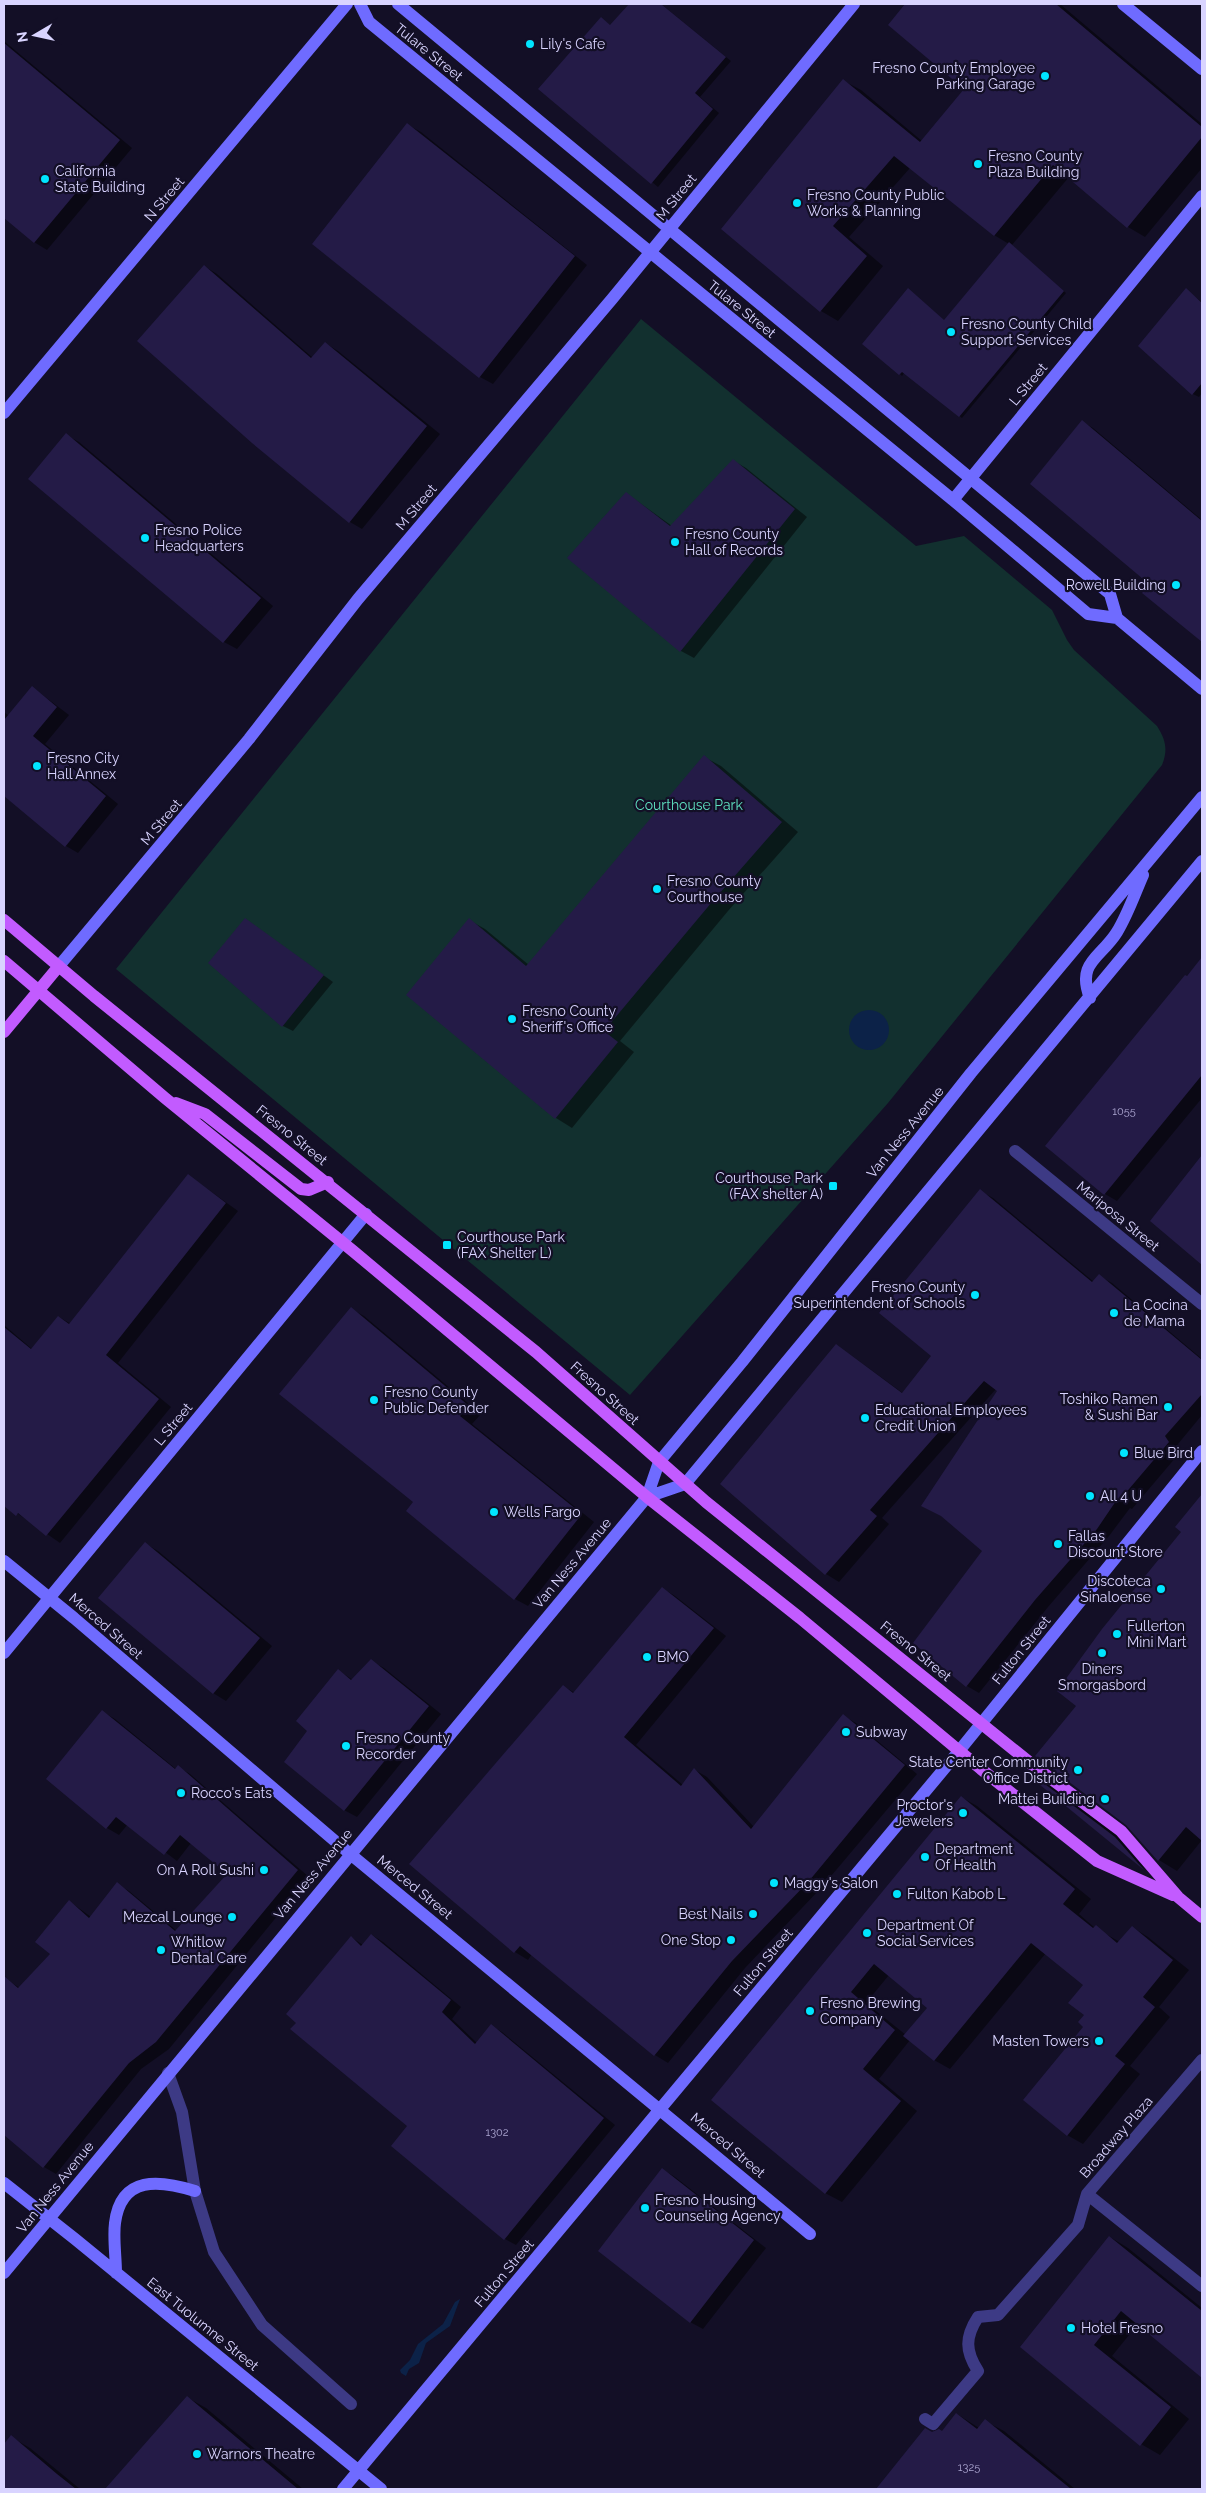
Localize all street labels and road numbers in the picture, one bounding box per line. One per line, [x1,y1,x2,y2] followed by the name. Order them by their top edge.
[392,20,466,84] street label: Tulare Street
[653,170,700,223] street label: M Street
[141,173,187,225] street label: N Street
[705,277,779,341] street label: Tulare Street
[1006,359,1050,408] street label: L Street
[392,481,440,533] street label: M Street
[137,796,185,848] street label: M Street
[863,1083,947,1181] street label: Van Ness Avenue
[253,1102,331,1169] street label: Fresno Street
[1074,1178,1163,1254] street label: Mariposa Street
[568,1358,643,1428] street label: Fresno Street
[151,1399,195,1448] street label: L Street
[530,1515,614,1611] street label: Van Ness Avenue
[66,1590,146,1662] street label: Merced Street
[989,1612,1054,1687] street label: Fulton Street
[877,1618,955,1685] street label: Fresno Street
[271,1826,355,1922] street label: Van Ness Avenue
[374,1852,456,1922] street label: Merced Street
[730,1925,796,1999] street label: Fulton Street
[1076,2093,1156,2181] street label: Broadway Plaza
[688,2109,769,2181] street label: Merced Street
[13,2138,97,2236] street label: Van Ness Avenue
[471,2236,537,2310] street label: Fulton Street
[144,2274,262,2374] street label: East Tuolumne Street

